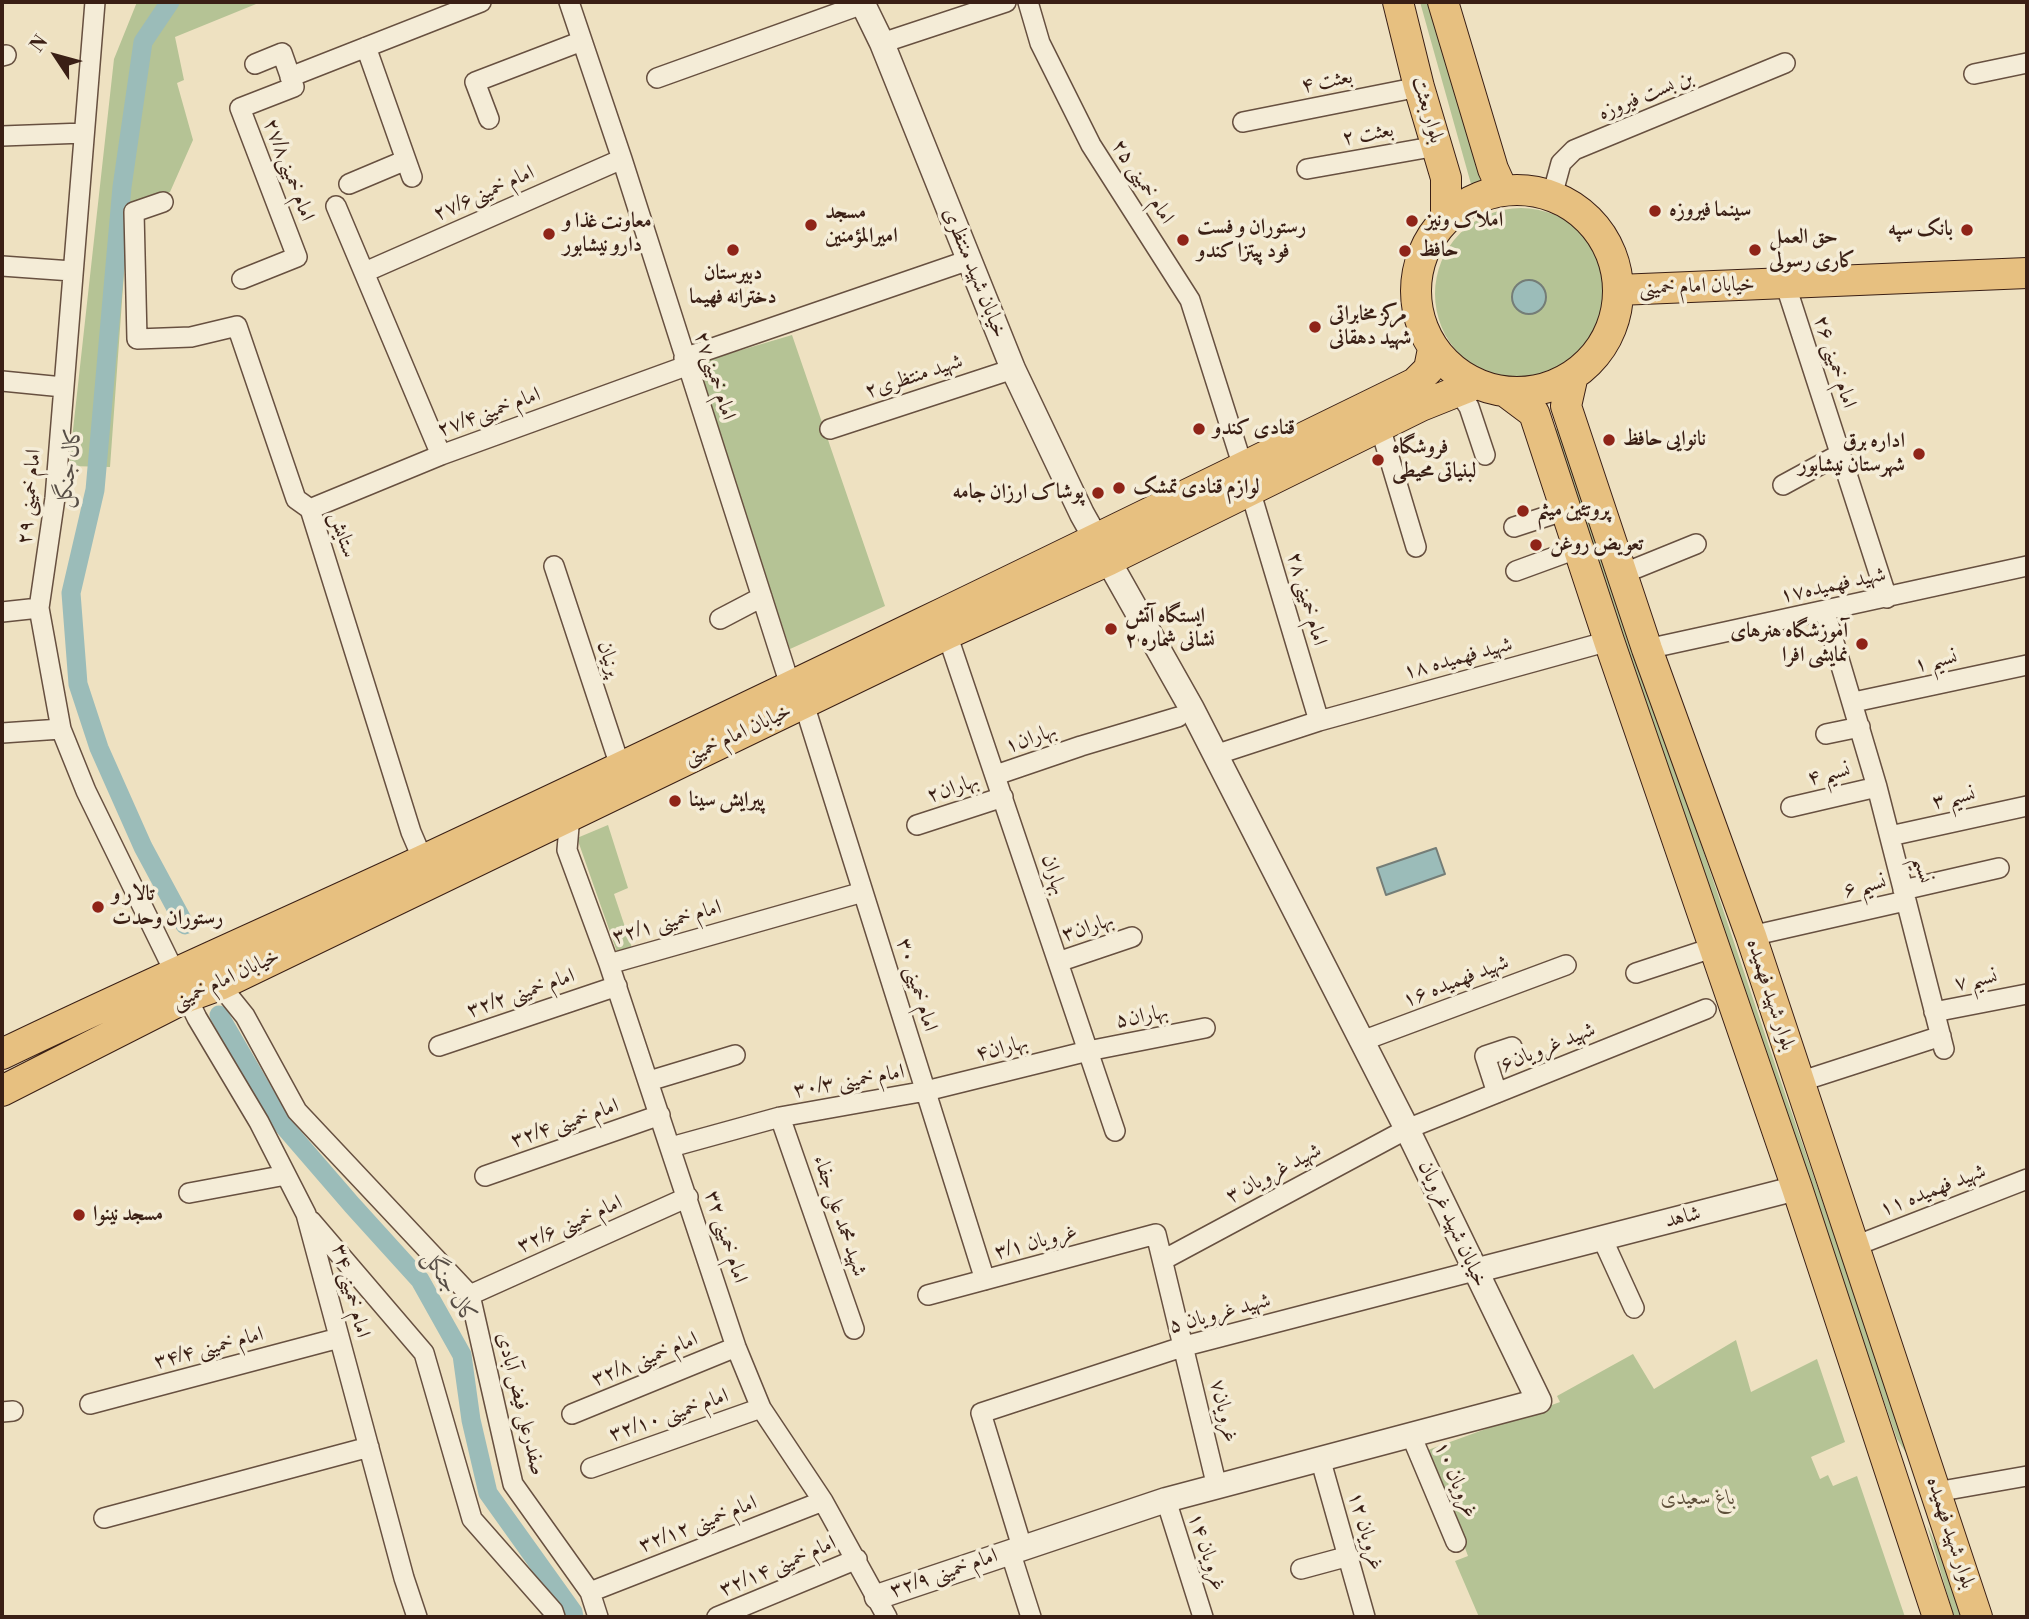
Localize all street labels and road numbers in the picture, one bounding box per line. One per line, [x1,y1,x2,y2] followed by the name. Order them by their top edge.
[1299,65,1355,99] street label: بعثت ۴
[1595,66,1697,126] street label: بن بست فیروزه
[1405,74,1449,146] street label: بلوار بعثت
[257,115,319,225] street label: امام خمینی۲۷/۸
[1340,118,1396,152] street label: بعثت ۲
[1105,135,1179,229] street label: امام خمینی ۲۵
[430,161,538,227] street label: امام خمینی۲۷/۶
[936,204,1012,342] street label: خیابان شهید منتظری
[1639,272,1755,302] street label: خیابان امام خمینی
[1807,312,1861,412] street label: امام خمینی ۲۶
[688,329,740,423] street label: امام خمینی۲۷
[862,349,966,405] street label: شهید منتظری۲
[434,383,544,443] street label: امام خمینی۲۷/۴
[12,448,48,546] street label: امام خمینی ۲۹
[323,509,361,561] street label: ستایش
[1281,549,1331,649] street label: امام خمینی ۲۸
[1778,562,1888,610] street label: شهید فهمیده۱۷
[1401,632,1515,686] street label: شهید فهمیده ۱۸
[590,638,626,680] street label: پرنیان
[1912,645,1960,679] street label: نسیم ۱
[680,699,796,771] street label: خیابان امام خمینی
[1002,718,1060,760] street label: بهاران۱
[1805,758,1853,792] street label: نسیم ۴
[924,769,982,809] street label: بهاران۲
[1930,782,1978,816] street label: نسیم ۳
[1035,852,1071,898] street label: بهاران
[1907,854,1937,886] street label: نسیم
[1841,870,1889,904] street label: نسیم ۶
[610,895,724,951] street label: امام خمینی ۳۲/۱
[1059,908,1117,948] street label: بهاران۳
[890,935,942,1035] street label: امام خمینی ۳۰
[1740,936,1800,1054] street label: بلوار شهید فهمیده
[168,944,284,1016] street label: خیابان امام خمینی
[1399,950,1513,1014] street label: شهید فهمیده ۱۶
[464,964,578,1024] street label: امام خمینی ۳۲/۲
[1952,965,2000,997] street label: نسیم ۷
[1113,1000,1171,1034] street label: بهاران۵
[1497,1018,1599,1078] street label: شهید غرویان۶
[973,1030,1031,1068] street label: بهاران۴
[792,1060,906,1104] street label: امام خمینی ۳۰/۳
[508,1094,622,1154] street label: امام خمینی ۳۲/۴
[1222,1138,1326,1210] street label: شهید غرویان ۳
[806,1152,872,1280] street label: شهید محمد علی جفاء
[1412,1157,1492,1291] street label: خیابان شهید غرویان
[1876,1159,1990,1223] street label: شهید فهمیده ۱۱
[698,1187,752,1287] street label: امام خمینی ۳۲
[514,1191,626,1259] street label: امام خمینی ۳۲/۶
[1662,1201,1704,1235] street label: شاهد
[992,1220,1080,1266] street label: غرویان ۳/۱
[325,1241,375,1341] street label: امام خمینی ۳۴
[1166,1288,1274,1340] street label: شهید غرویان ۵
[152,1322,266,1376] street label: امام خمینی ۳۴/۴
[588,1327,702,1393] street label: امام خمینی ۳۲/۸
[490,1330,550,1478] street label: صفدرعلی فیض آبادی
[1204,1377,1242,1445] street label: غرویان۷
[606,1384,732,1448] street label: امام خمینی ۳۲/۱۰
[1428,1438,1482,1522] street label: غرویان ۱۰
[1920,1474,1980,1592] street label: بلوار شهید فهمیده
[1342,1489,1388,1573] street label: غرویان ۱۲
[635,1491,761,1559] street label: امام خمینی ۳۲/۱۲
[1182,1510,1230,1594] street label: غرویان ۱۴
[716,1531,840,1603] street label: امام خمینی ۳۲/۱۴
[887,1544,1001,1604] street label: امام خمینی ۳۲/۹

